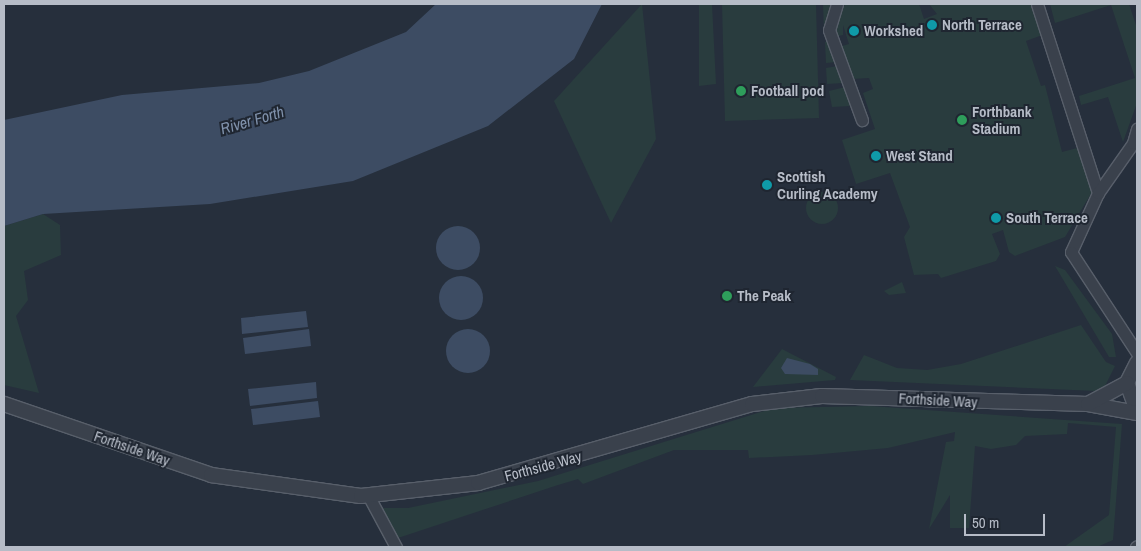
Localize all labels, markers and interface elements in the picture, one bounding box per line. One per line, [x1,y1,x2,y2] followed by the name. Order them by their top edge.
[942,16,1022,34] place label: North Terrace
[926,19,938,31] marker: North Terrace
[864,22,923,40] place label: Workshed
[848,25,860,37] marker: Workshed
[751,82,824,100] place label: Football pod
[735,85,747,97] marker: Football pod
[218,102,286,138] water label: River Forth
[972,102,1032,137] place label: Forthbank Stadium
[956,114,968,126] marker: Forthbank Stadium
[886,147,953,165] place label: West Stand
[870,150,882,162] marker: West Stand
[777,167,878,202] place label: Scottish Curling Academy
[761,179,773,191] marker: Scottish Curling Academy
[1006,209,1088,227] place label: South Terrace
[990,212,1002,224] marker: South Terrace
[737,287,791,305] place label: The Peak
[721,290,733,302] marker: The Peak
[898,389,978,411] street label: Forthside Way
[92,427,172,469] street label: Forthside Way
[503,447,583,485] street label: Forthside Way
[966,504,1047,536] scale bar
[972,512,999,533] text: 50 m

